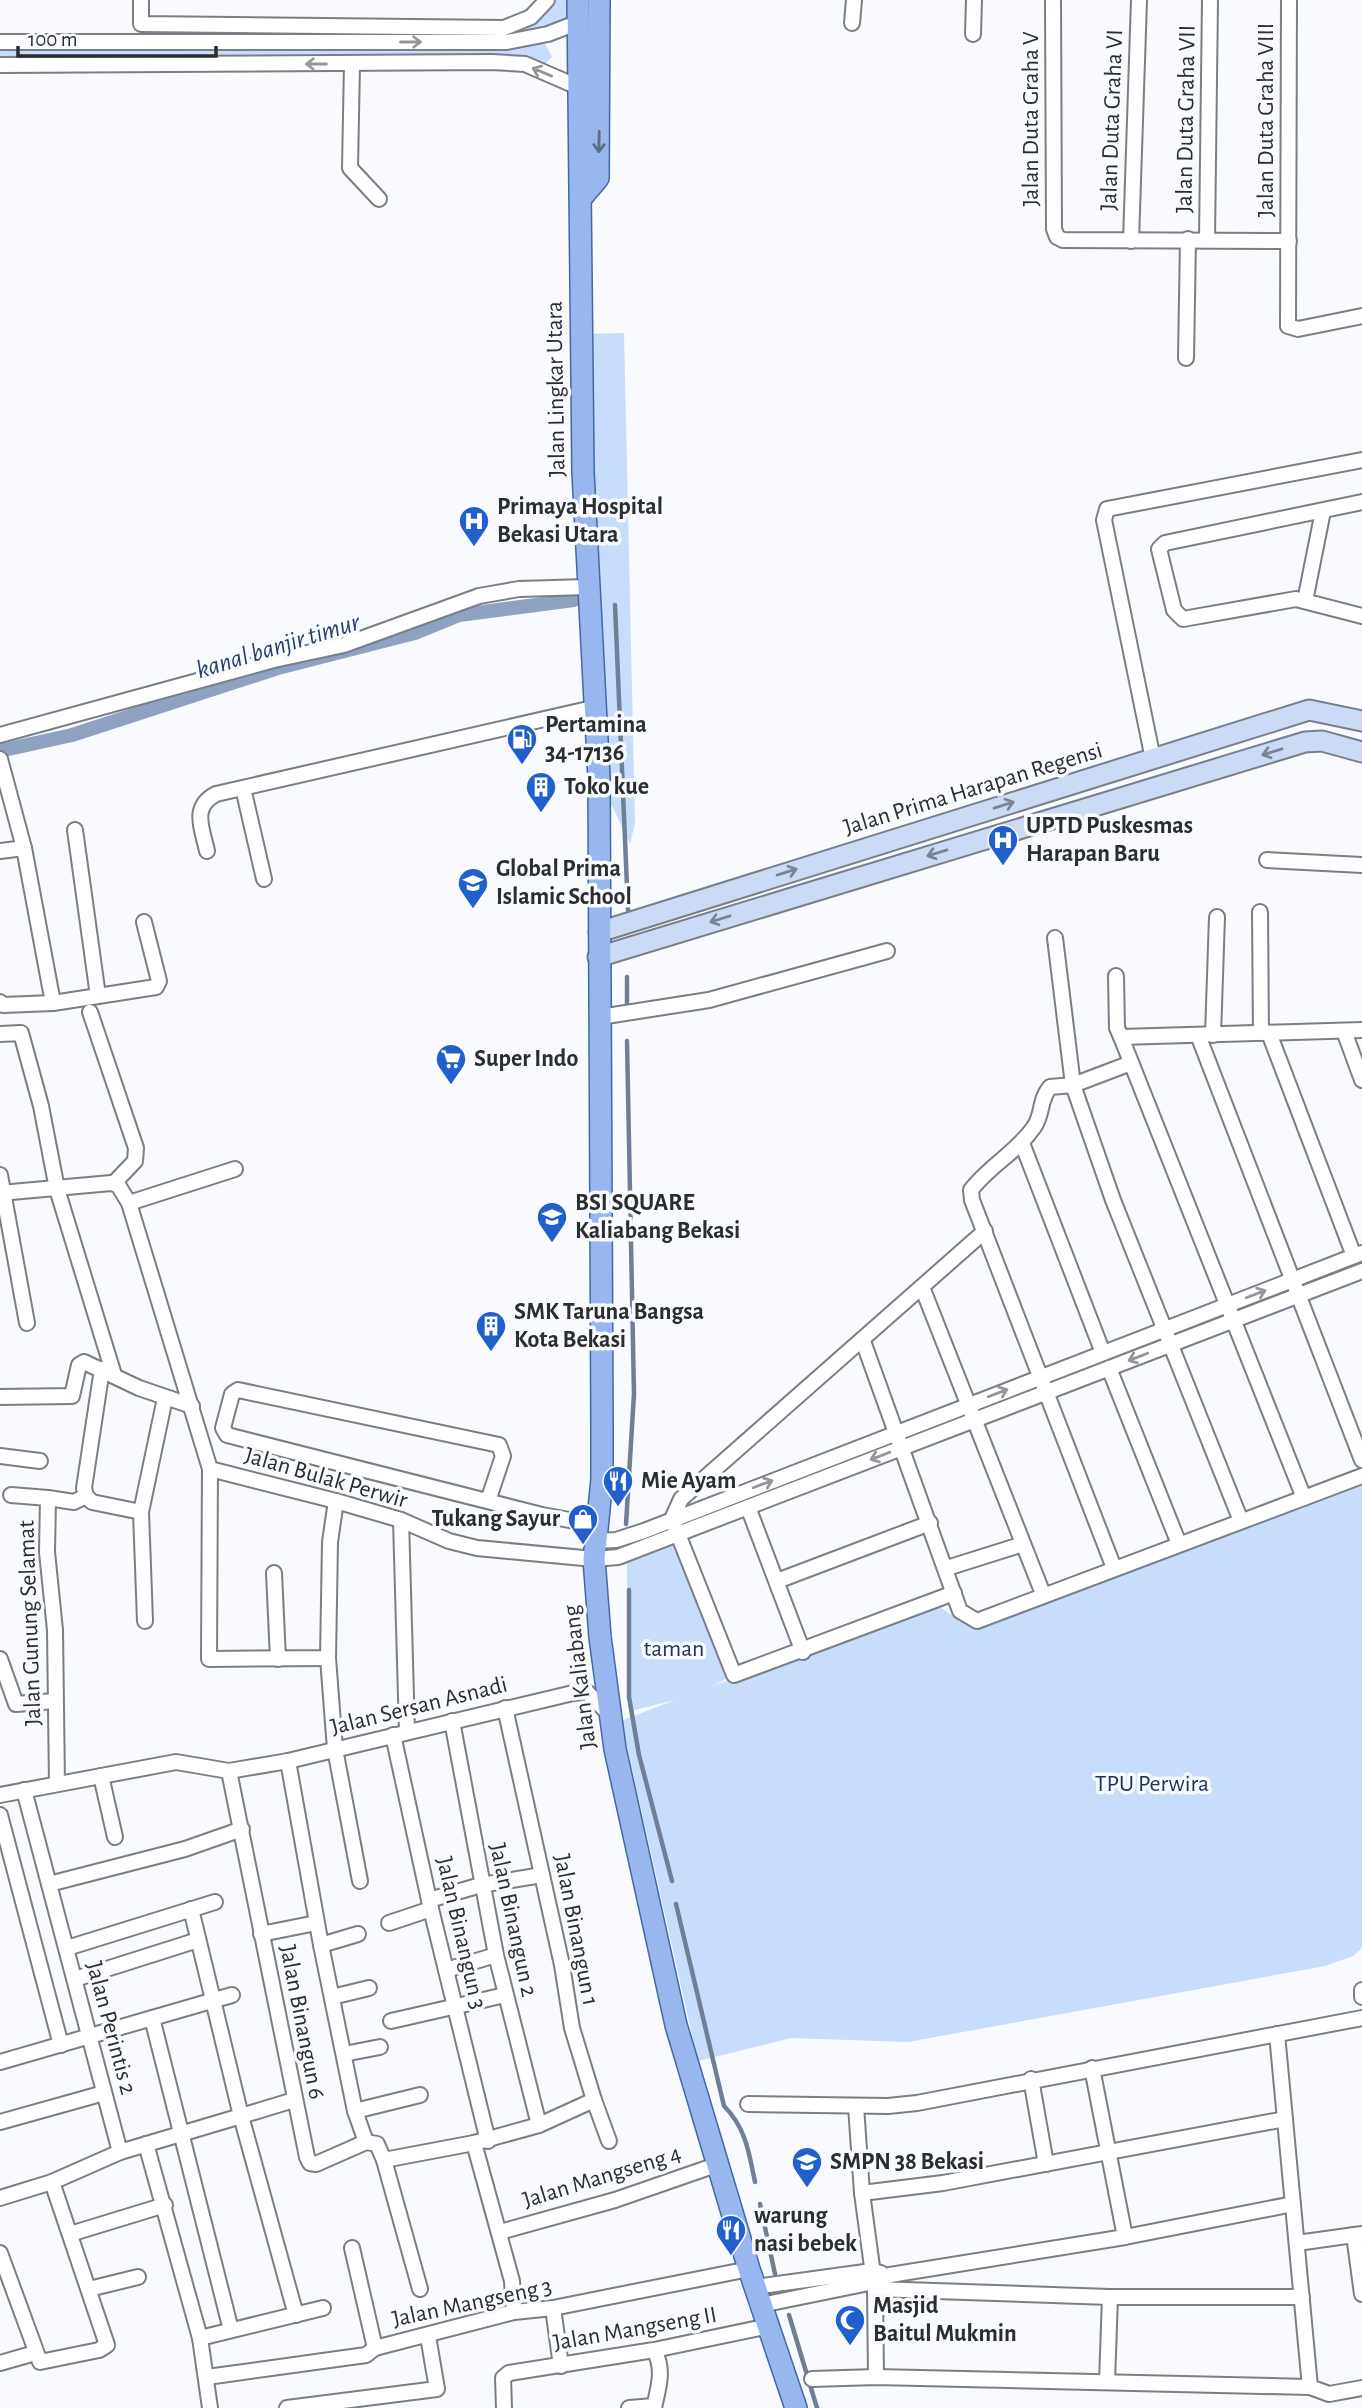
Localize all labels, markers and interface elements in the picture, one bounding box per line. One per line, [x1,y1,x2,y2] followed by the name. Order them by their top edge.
[18,14,215,58] scale bar
[1254,23,1278,217] street label: Jalan Duta Graha VIII
[1172,25,1200,213] street label: Jalan Duta Graha VII
[28,29,78,50] text: 100 m
[1097,29,1127,211] street label: Jalan Duta Graha VI
[1019,31,1043,207] street label: Jalan Duta Graha V
[399,35,422,49] one-way arrow
[305,57,328,71] one-way arrow
[532,65,554,78] one-way arrow
[592,130,606,153] one-way arrow
[542,301,570,477] street label: Jalan Lingkar Utara
[497,495,663,547] place label: Primaya Hospital Bekasi Utara
[457,504,491,548] hospital icon: Primaya Hospital Bekasi Utara
[193,608,364,683] water label: kanal banjir timur
[545,713,647,765] place label: Pertamina 34-17136
[505,722,539,766] fuel station icon: Pertamina 34-17136
[841,738,1105,840] street label: Jalan Prima Harapan Regensi
[1262,746,1284,759] one-way arrow
[524,770,558,814] building icon: Toko kue
[564,775,649,799] place label: Toko kue
[993,797,1015,810] one-way arrow
[1026,814,1193,866] place label: UPTD Puskesmas Harapan Baru
[986,823,1020,867] hospital icon: UPTD Puskesmas Harapan Baru
[927,847,949,860] one-way arrow
[496,857,632,909] place label: Global Prima Islamic School
[776,865,798,878] one-way arrow
[456,866,490,910] school or university icon: Global Prima Islamic School
[709,914,731,926] one-way arrow
[434,1042,468,1086] supermarket icon: Super Indo
[474,1047,578,1071] place label: Super Indo
[575,1191,740,1243] place label: BSI SQUARE Kaliabang Bekasi
[535,1200,569,1244] school or university icon: BSI SQUARE Kaliabang Bekasi
[1244,1286,1266,1299] one-way arrow
[514,1300,704,1352] place label: SMK Taruna Bangsa Kota Bekasi
[474,1309,508,1353] building icon: SMK Taruna Bangsa Kota Bekasi
[1128,1351,1150,1364] one-way arrow
[986,1386,1008,1399] one-way arrow
[242,1443,411,1513] street label: Jalan Bulak Perwir
[870,1451,892,1464] one-way arrow
[601,1464,635,1508] restaurant icon: Mie Ayam
[641,1469,736,1493] place label: Mie Ayam
[751,1477,773,1490] one-way arrow
[566,1502,600,1546] shop icon: Tukang Sayur
[431,1507,561,1531] place label: Tukang Sayur
[14,1519,46,1726] street label: Jalan Gunung Selamat
[559,1603,601,1751] street label: Jalan Kaliabang
[644,1637,704,1661] park label: taman
[328,1672,510,1740] street label: Jalan Sersan Asnadi
[1095,1772,1209,1796] park label: TPU Perwira
[485,1841,541,1999] street label: Jalan Binangun 2
[550,1852,602,2008] street label: Jalan Binangun 1
[432,1855,490,2011] street label: Jalan Binangun 3
[275,1943,329,2101] street label: Jalan Binangun 6
[82,1959,140,2097] street label: Jalan Perintis 2
[520,2142,684,2212] street label: Jalan Mangseng 4
[790,2145,824,2189] school or university icon: SMPN 38 Bekasi
[830,2150,984,2174] place label: SMPN 38 Bekasi
[754,2204,857,2256] place label: warung nasi bebek
[714,2213,748,2257] restaurant icon: warung nasi bebek
[390,2274,554,2332] street label: Jalan Mangseng 3
[873,2294,1017,2346] place label: Masjid Baitul Mukmin
[551,2303,719,2355] street label: Jalan Mangseng II
[833,2303,867,2347] mosque icon: Masjid Baitul Mukmin

